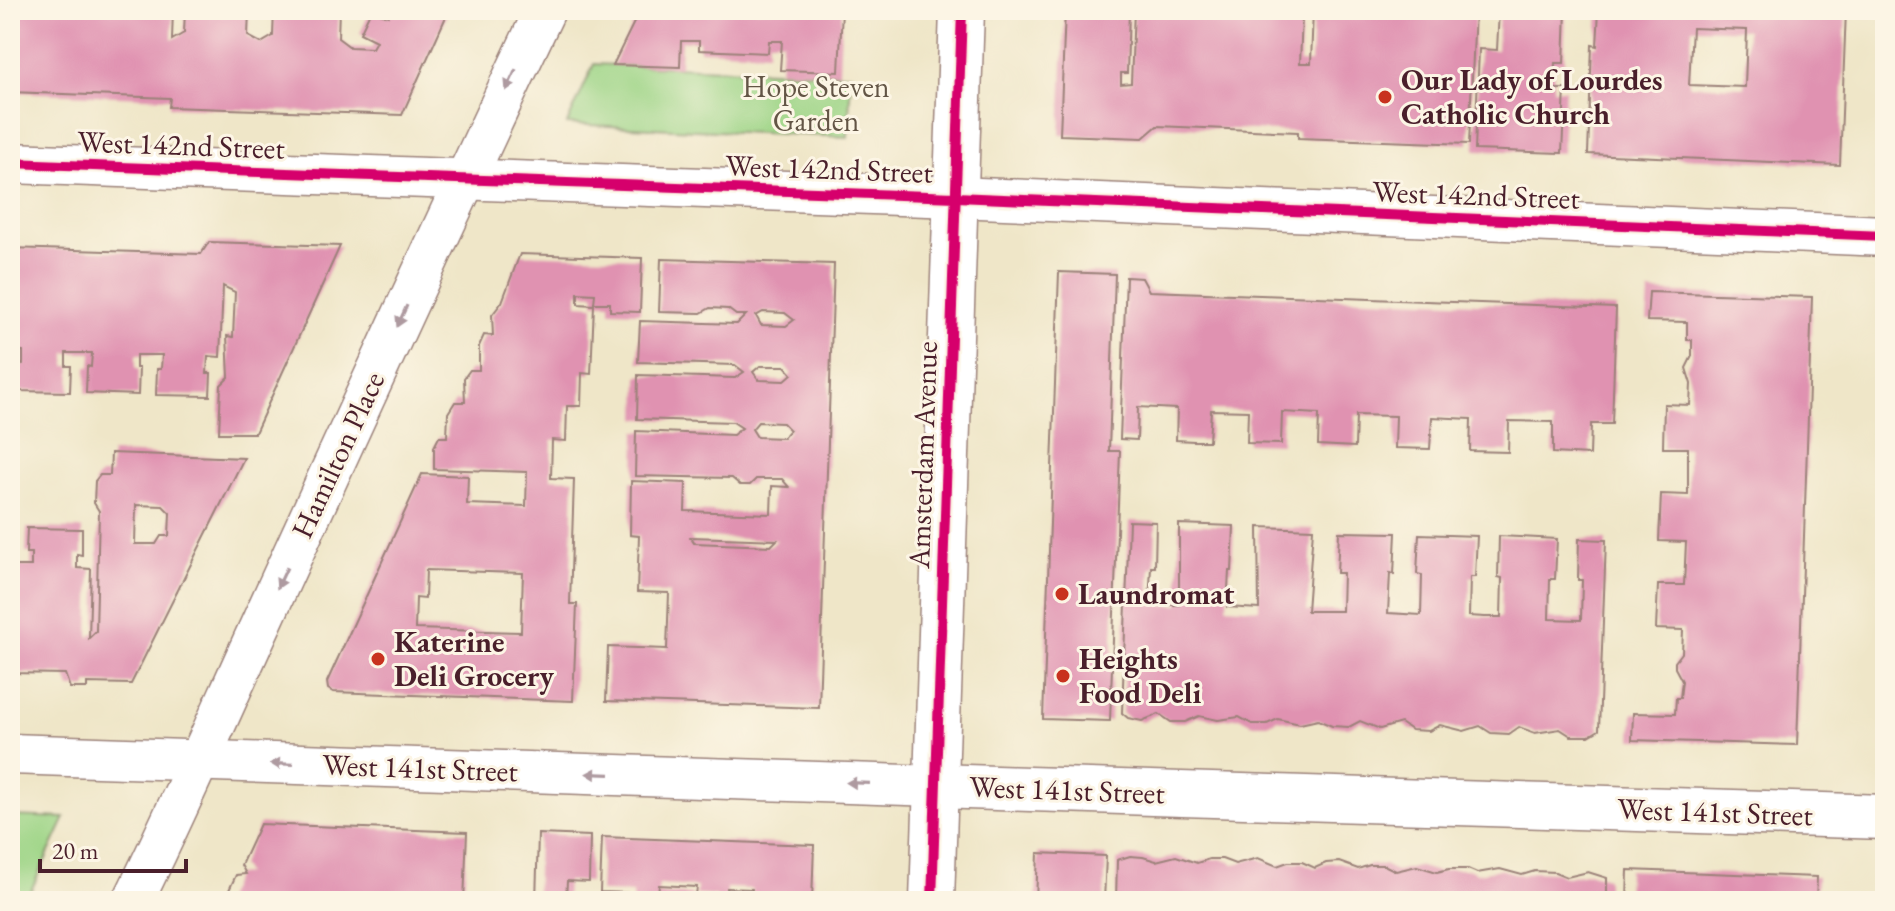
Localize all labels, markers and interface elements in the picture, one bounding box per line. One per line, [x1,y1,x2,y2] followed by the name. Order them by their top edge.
[1401,60,1663,133] place label: Our Lady of Lourdes Catholic Church
[742,67,890,140] park label: Hope Steven Garden
[504,69,518,92] one-way arrow
[1376,88,1394,106] marker: Our Lady of Lourdes Catholic Church
[77,121,286,168] street label: West 142nd Street
[725,145,934,192] street label: West 142nd Street
[1372,171,1581,218] street label: West 142nd Street
[395,305,409,328] one-way arrow
[899,341,946,570] street label: Amsterdam Avenue
[282,365,393,544] street label: Hamilton Place
[275,566,289,590] one-way arrow
[1078,574,1235,613] place label: Laundromat
[1053,585,1071,603] marker: Laundromat
[394,622,554,695] place label: Katerine Deli Grocery
[1079,639,1201,712] place label: Heights Food Deli
[369,650,387,668] marker: Katerine Deli Grocery
[1054,667,1072,685] marker: Heights Food Deli
[322,745,519,790] street label: West 141st Street
[269,757,294,770] one-way arrow
[969,767,1166,812] street label: West 141st Street
[585,768,610,781] one-way arrow
[845,777,870,790] one-way arrow
[1617,789,1814,834] street label: West 141st Street
[40,823,186,873] scale bar
[52,835,99,866] text: 20 m

